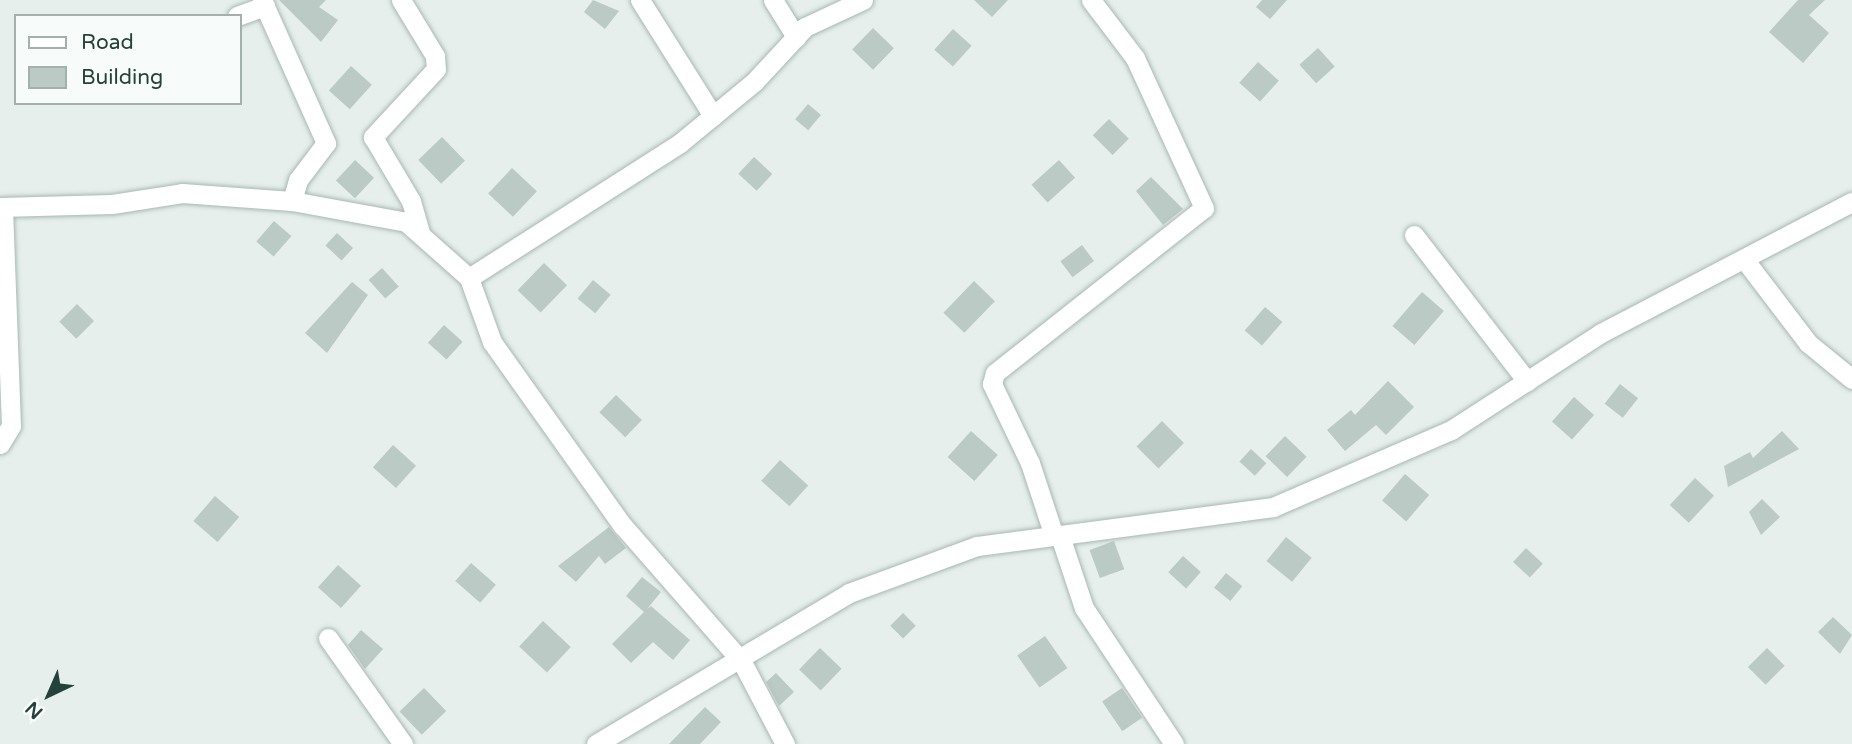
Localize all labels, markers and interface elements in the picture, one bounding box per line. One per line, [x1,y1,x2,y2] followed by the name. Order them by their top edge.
[14,14,242,105] legend
[81,30,134,55] text: Road
[81,65,163,90] text: Building
[14,660,84,730] north arrow
[21,697,48,723] text: N

